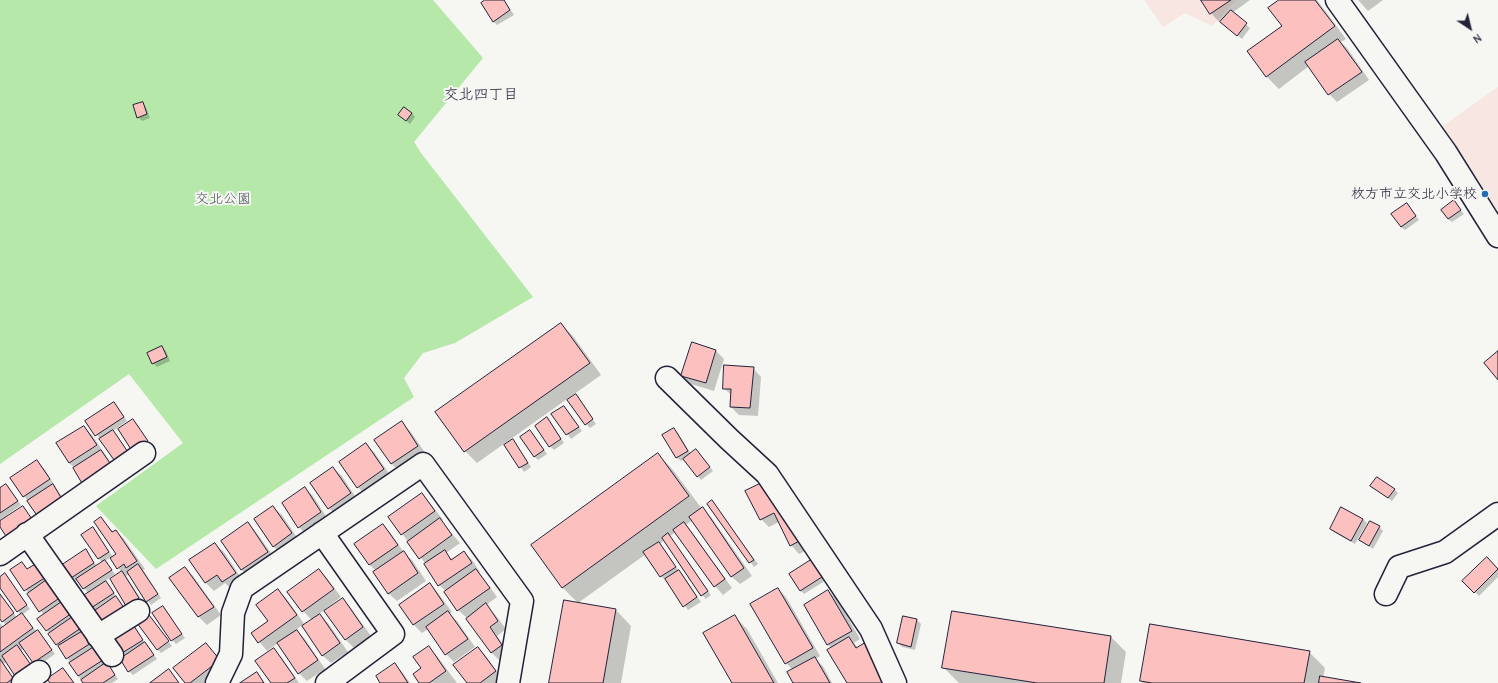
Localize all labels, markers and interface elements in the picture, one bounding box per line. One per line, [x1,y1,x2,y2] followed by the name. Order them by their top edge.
[1450,8,1490,48] north arrow
[1470,31,1484,46] text: N
[444,86,518,104] district label: 交北四丁目
[1351,186,1477,202] place label: 枚方市立交北小学校
[1480,189,1490,199] marker: 枚方市立交北小学校
[195,191,251,207] park label: 交北公園

